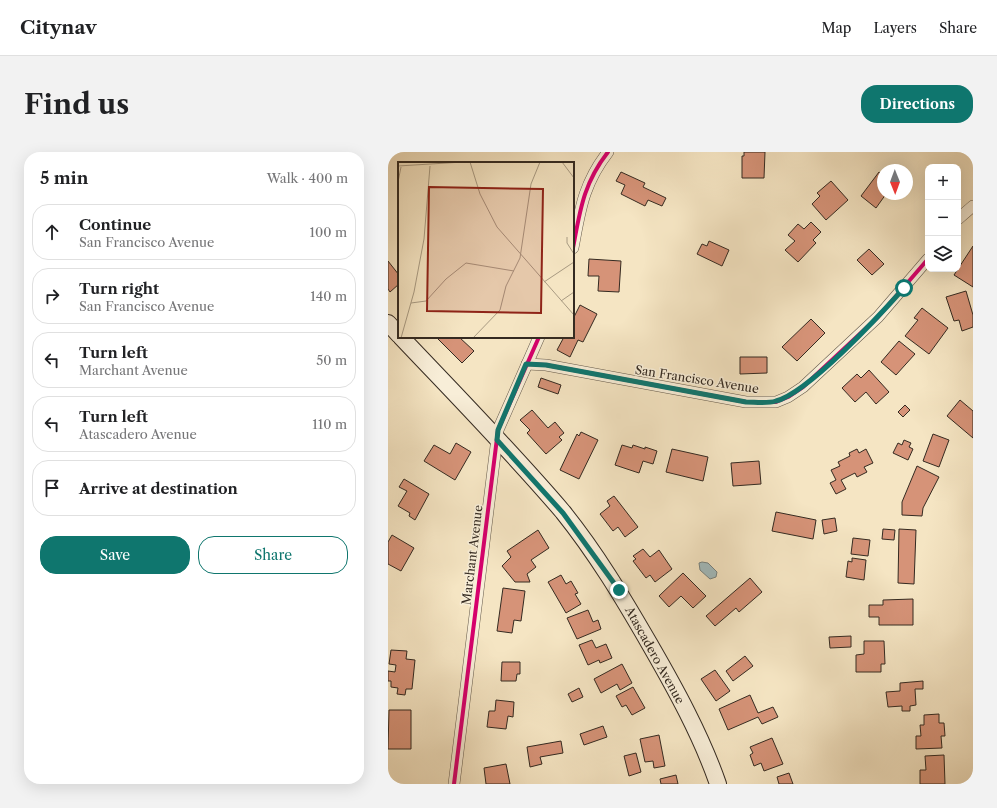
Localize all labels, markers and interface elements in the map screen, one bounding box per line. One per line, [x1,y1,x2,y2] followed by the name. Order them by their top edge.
[20,16,97,39] text: Citynav
[821,19,851,37] text: Map
[873,19,917,37] text: Layers
[939,19,977,37] text: Share
[861,85,973,123] button: Directions
[24,87,129,121] text: Find us
[398,162,574,338] inset map
[877,164,913,200] north arrow
[925,164,961,272] map controls
[925,164,961,200] button: +
[40,168,88,188] text: 5 min
[267,170,348,186] text: Walk · 400 m
[925,200,961,236] button: −
[79,215,151,234] text: Continue
[41,221,63,243] icon: ahead
[309,224,347,240] text: 100 m
[79,234,214,250] text: San Francisco Avenue
[925,236,961,272] button: layers
[79,279,159,298] text: Turn right
[895,279,913,297] route start
[41,285,63,307] icon: right
[310,288,347,304] text: 140 m
[79,298,214,314] text: San Francisco Avenue
[79,343,148,362] text: Turn left
[41,349,63,371] icon: left
[316,352,347,368] text: 50 m
[79,362,188,378] text: Marchant Avenue
[634,362,760,396] street label: San Francisco Avenue
[79,407,148,426] text: Turn left
[41,413,63,435] icon: left
[312,416,347,432] text: 110 m
[79,426,197,442] text: Atascadero Avenue
[41,477,63,499] icon: arrive
[79,479,238,498] text: Arrive at destination
[458,504,486,606] street label: Marchant Avenue
[40,536,190,574] button: Save
[198,536,348,574] button: Share
[610,581,628,599] route end
[622,603,688,706] street label: Atascadero Avenue

